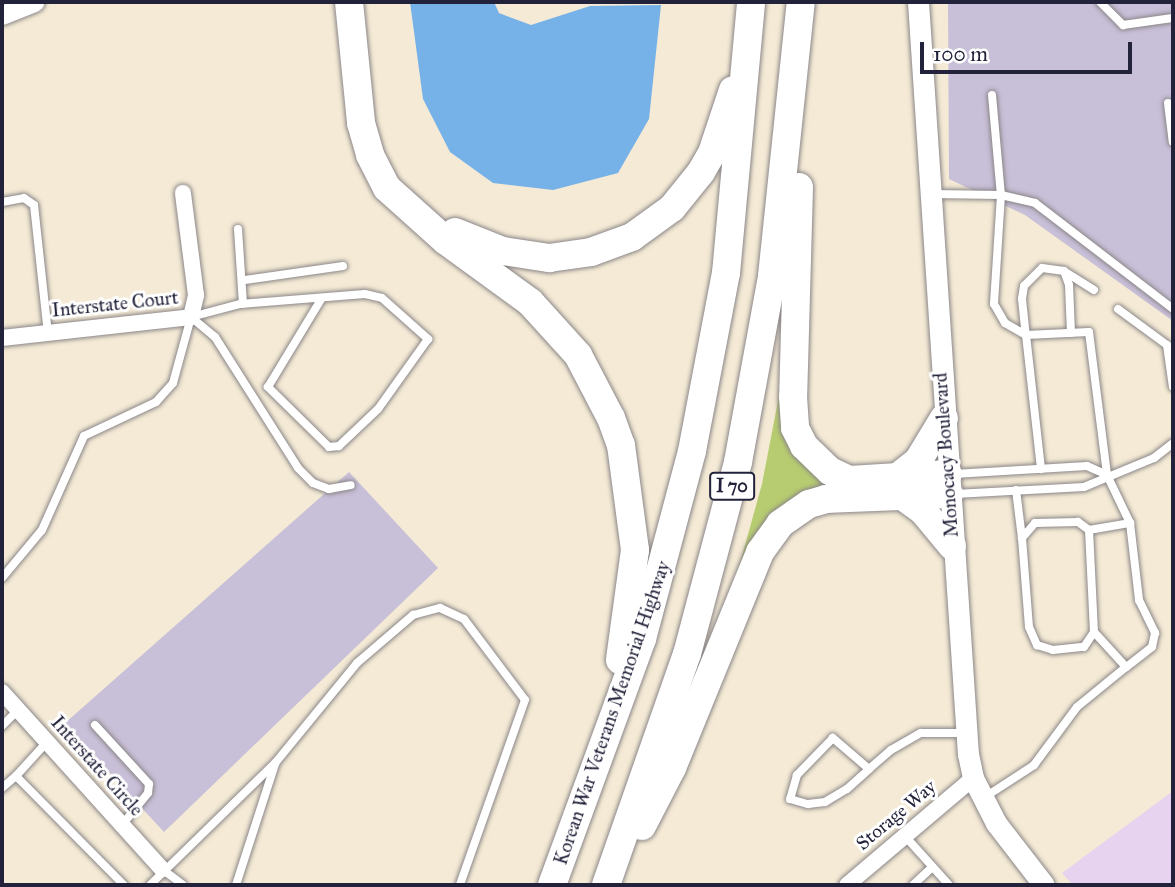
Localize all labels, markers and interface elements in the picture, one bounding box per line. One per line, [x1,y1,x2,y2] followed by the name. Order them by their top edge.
[923,28,1135,72] scale bar
[933,41,988,67] text: 100 m
[51,286,179,322] street label: Interstate Court
[929,372,963,538] street label: Monocacy Boulevard
[708,472,756,500] road number: I 70
[549,558,675,868] street label: Korean War Veterans Memorial Highway
[46,711,148,821] street label: Interstate Circle
[851,775,941,855] street label: Storage Way

